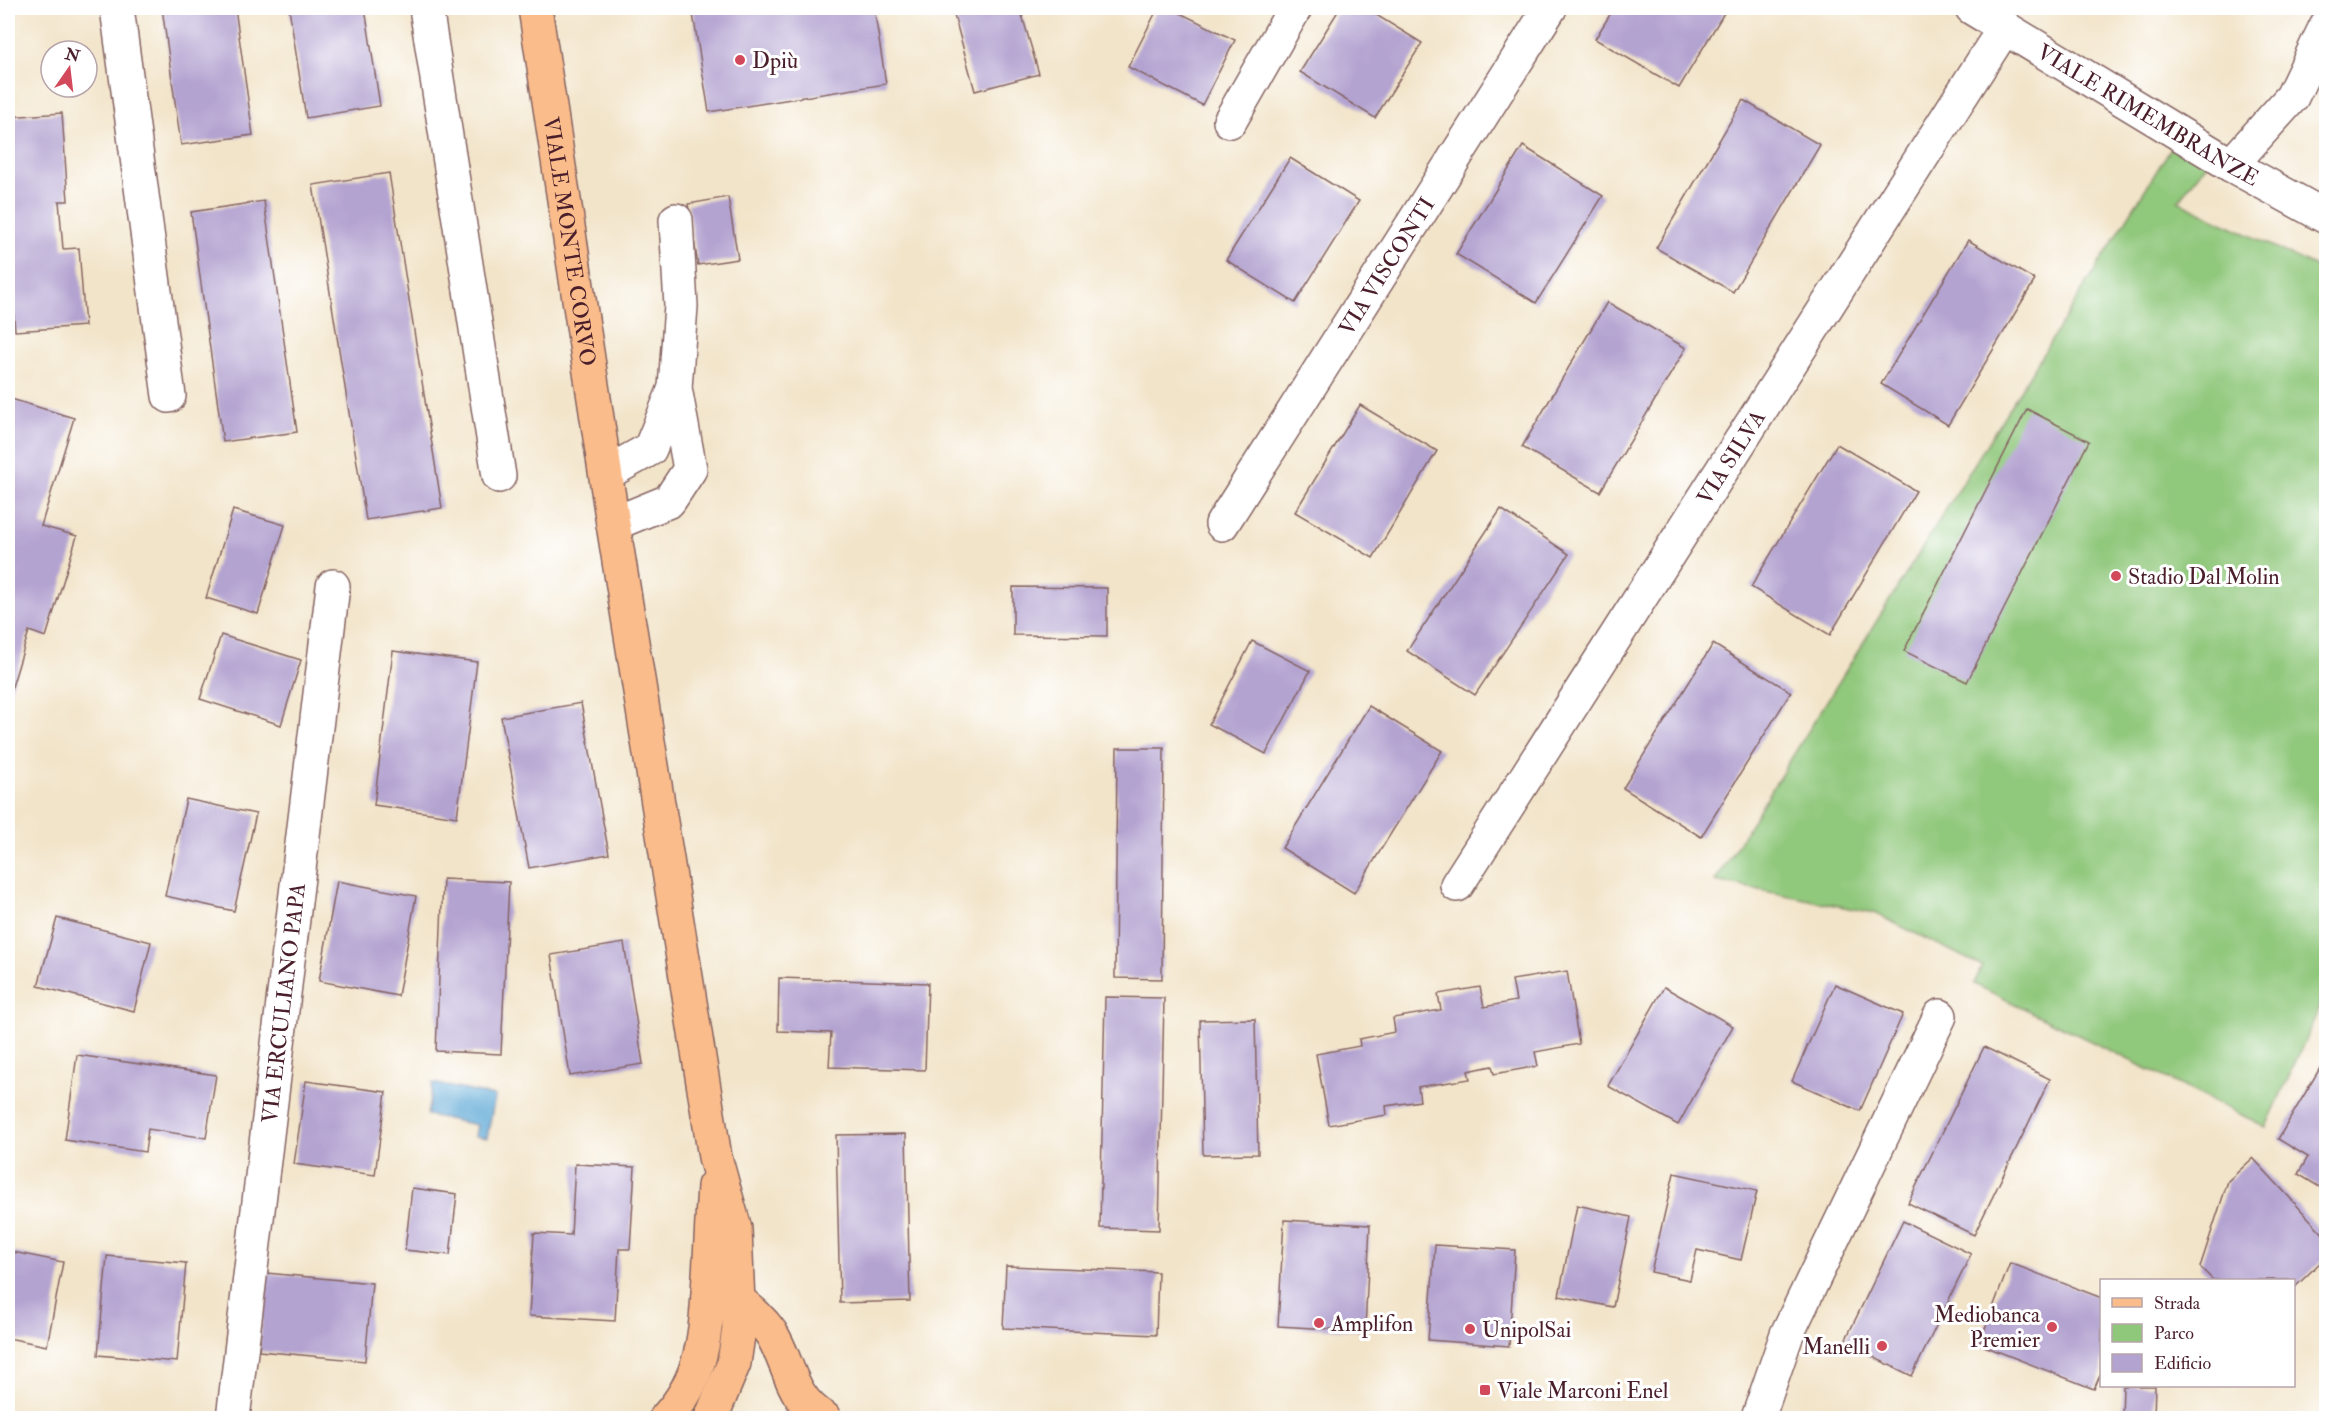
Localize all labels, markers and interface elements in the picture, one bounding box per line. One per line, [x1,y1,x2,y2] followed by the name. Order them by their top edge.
[2032,38,2264,193] street label: VIALE RIMEMBRANZE
[39,39,99,99] north arrow
[62,44,82,67] text: N
[752,47,798,76] place label: Dpiù
[733,53,747,67] marker: Dpiù
[537,115,602,368] street label: VIALE MONTE CORVO
[1333,192,1441,341] street label: VIA VISCONTI
[1691,405,1772,510] street label: VIA SILVA
[2128,563,2280,591] place label: Stadio Dal Molin
[2109,569,2123,583] marker: Stadio Dal Molin
[256,881,312,1125] street label: VIA ERCULIANO PAPA
[2100,1279,2295,1387] legend
[2154,1292,2201,1315] text: Strada
[1934,1301,2041,1354] place label: Mediobanca Premier
[1330,1310,1413,1339] place label: Amplifon
[1312,1316,1326,1330] marker: Amplifon
[1482,1316,1572,1345] place label: UnipolSai
[2045,1320,2059,1334] marker: Mediobanca Premier
[1463,1322,1477,1336] marker: UnipolSai
[2154,1322,2194,1345] text: Parco
[1802,1333,1870,1361] place label: Manelli
[1875,1339,1889,1353] marker: Manelli
[2154,1352,2211,1375] text: Edificio
[1497,1377,1669,1405] place label: Viale Marconi Enel
[1478,1383,1492,1397] marker: Viale Marconi Enel

